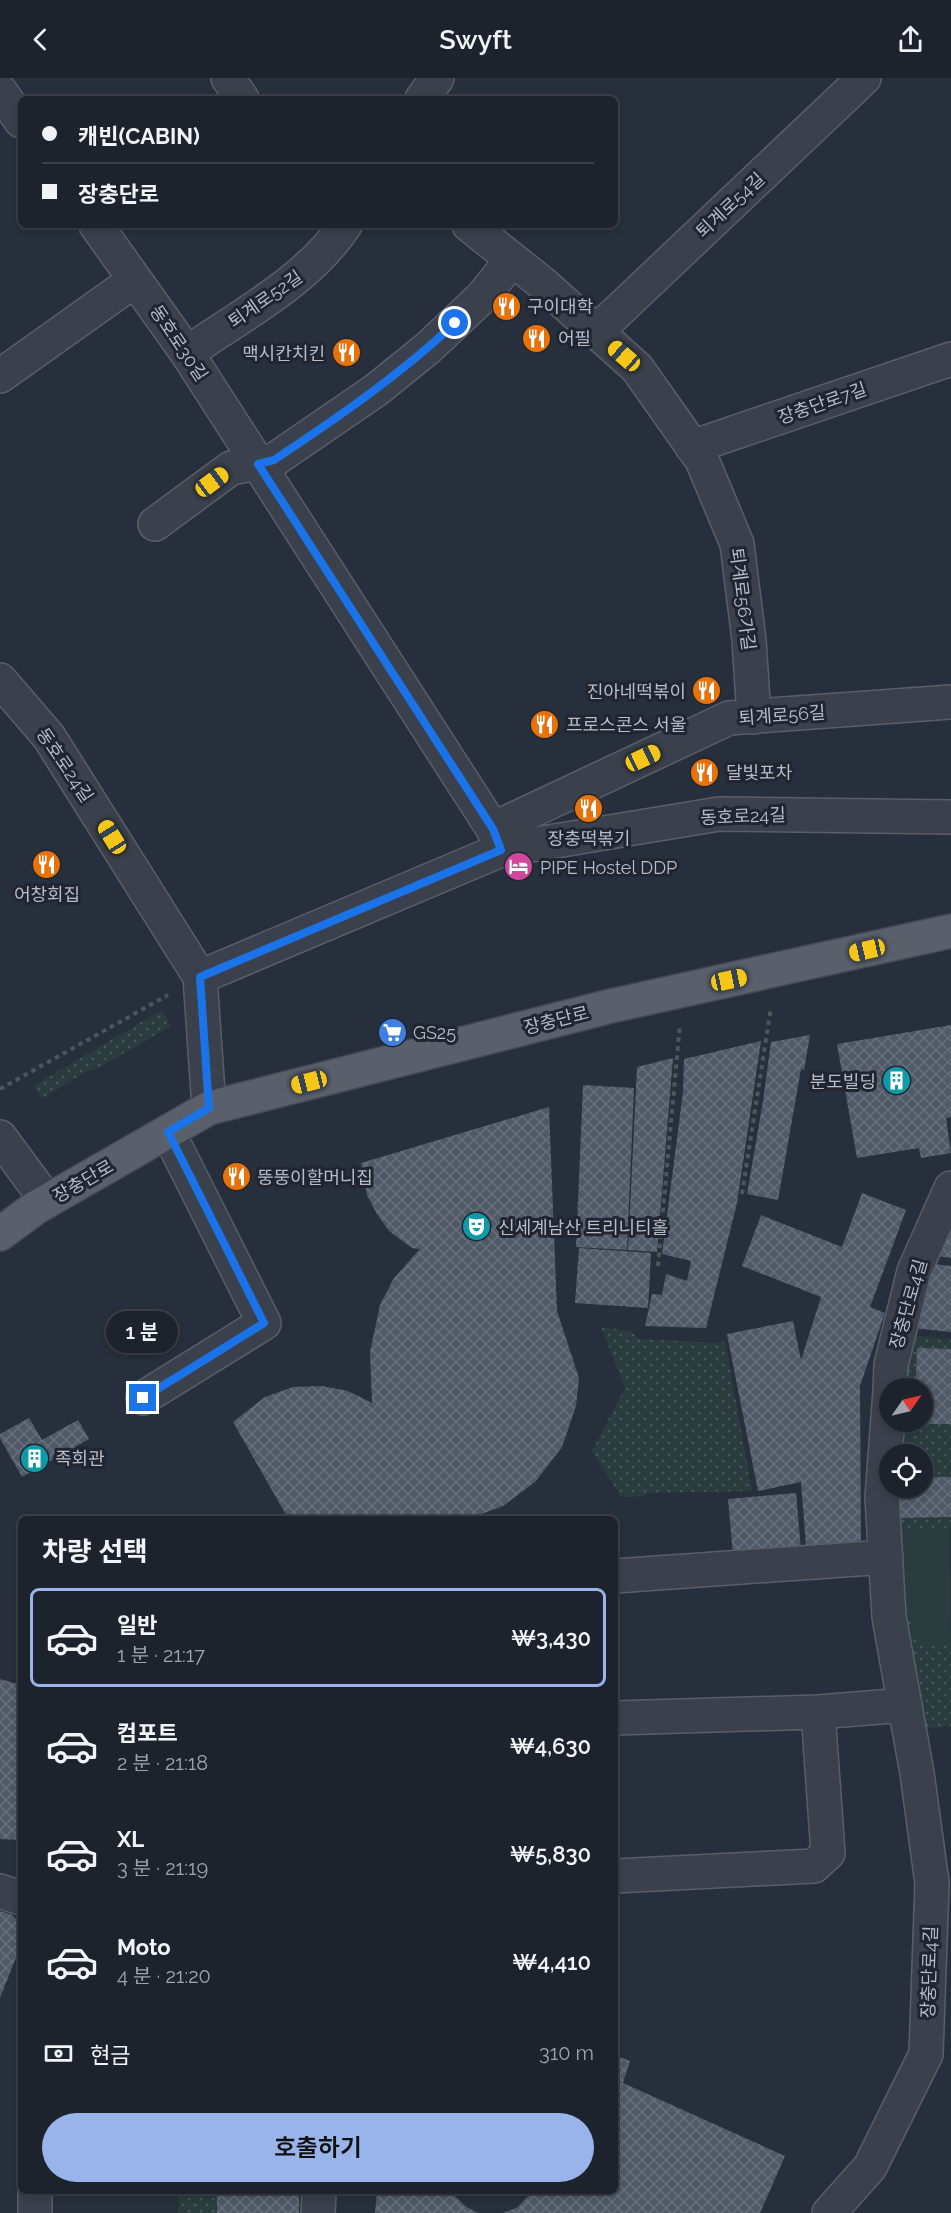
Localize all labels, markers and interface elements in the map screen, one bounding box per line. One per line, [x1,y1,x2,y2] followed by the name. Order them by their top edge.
[24,23,57,56] icon: back
[894,23,927,56] icon: share
[439,24,512,55] text: Swyft
[78,123,200,149] text: 캐빈(CABIN)
[691,168,769,242] street label: 퇴계로54길
[78,181,159,207] text: 장충단로
[224,266,306,332] street label: 퇴계로52길
[490,290,522,322] restaurant icon: 구이대학
[527,296,593,317] place label: 구이대학
[146,301,212,385] street label: 동호로30길
[441,309,468,336] route start
[521,322,553,354] restaurant icon: 어필
[558,328,591,349] place label: 어필
[330,337,362,369] restaurant icon: 맥시칸치킨
[605,337,643,375] car
[242,343,325,364] place label: 맥시칸치킨
[775,378,869,428] street label: 장충단로7길
[192,464,232,500] car
[726,546,760,652] street label: 퇴계로56가길
[691,675,723,707] restaurant icon: 진아네떡볶이
[587,681,686,702] place label: 진아네떡볶이
[738,701,826,729] street label: 퇴계로56길
[529,708,561,740] restaurant icon: 프로스콘스 서울
[566,714,687,735] place label: 프로스콘스 서울
[32,724,98,806] street label: 동호로24길
[623,742,663,774] car
[689,756,721,788] restaurant icon: 달빛포차
[726,762,793,783] place label: 달빛포차
[573,793,605,825] restaurant icon: 장충떡볶기
[700,804,786,828] street label: 동호로24길
[95,817,129,857] car
[548,828,630,849] place label: 장충떡볶기
[31,849,63,881] restaurant icon: 어창회집
[503,851,535,883] hotel icon: PIPE Hostel DDP
[540,857,677,878] place label: PIPE Hostel DDP
[14,884,80,905] place label: 어창회집
[847,937,887,963] car
[710,967,748,993] car
[521,1002,591,1038] street label: 장충단로
[376,1016,408,1048] supermarket icon: GS25
[413,1022,456,1043] place label: GS25
[881,1065,913,1097] building icon: 분도빌딩
[289,1069,329,1095] car
[810,1071,876,1092] place label: 분도빌딩
[49,1155,117,1207] street label: 장충단로
[220,1161,252,1193] restaurant icon: 뚱뚱이할머니집
[257,1167,373,1188] place label: 뚱뚱이할머니집
[461,1211,493,1243] theatre icon: 신세계남산 트리니티홀
[498,1217,668,1238] place label: 신세계남산 트리니티홀
[885,1257,931,1351] street label: 장충단로4길
[107,1311,179,1353] callout: 1 분
[126,1320,158,1344] text: 1 분
[879,1378,933,1432] north arrow
[879,1378,933,1498] map controls
[129,1384,156,1411] route end
[18,1442,50,1474] building icon: 족회관
[879,1444,933,1498] button: locate
[55,1448,105,1469] place label: 족회관
[42,1536,148,1567] text: 차량 선택
[45,1611,99,1665] icon: car
[117,1612,157,1638] text: 일반
[511,1625,591,1651] text: ₩3,430
[117,1643,205,1667] text: 1 분 · 21:17
[45,1719,99,1773] icon: car
[117,1720,178,1746] text: 컴포트
[510,1733,591,1759] text: ₩4,630
[117,1751,208,1775] text: 2 분 · 21:18
[117,1826,144,1852] text: XL
[45,1827,99,1881] icon: car
[510,1841,591,1867] text: ₩5,830
[117,1856,208,1880] text: 3 분 · 21:19
[917,1925,941,2019] street label: 장충단로4길
[117,1934,171,1960] text: Moto
[45,1935,99,1989] icon: car
[512,1949,591,1975] text: ₩4,410
[117,1964,211,1988] text: 4 분 · 21:20
[42,2037,75,2070] icon: cash
[539,2041,594,2065] text: 310 m
[90,2042,130,2068] text: 현금
[42,2113,594,2182] button: 호출하기

